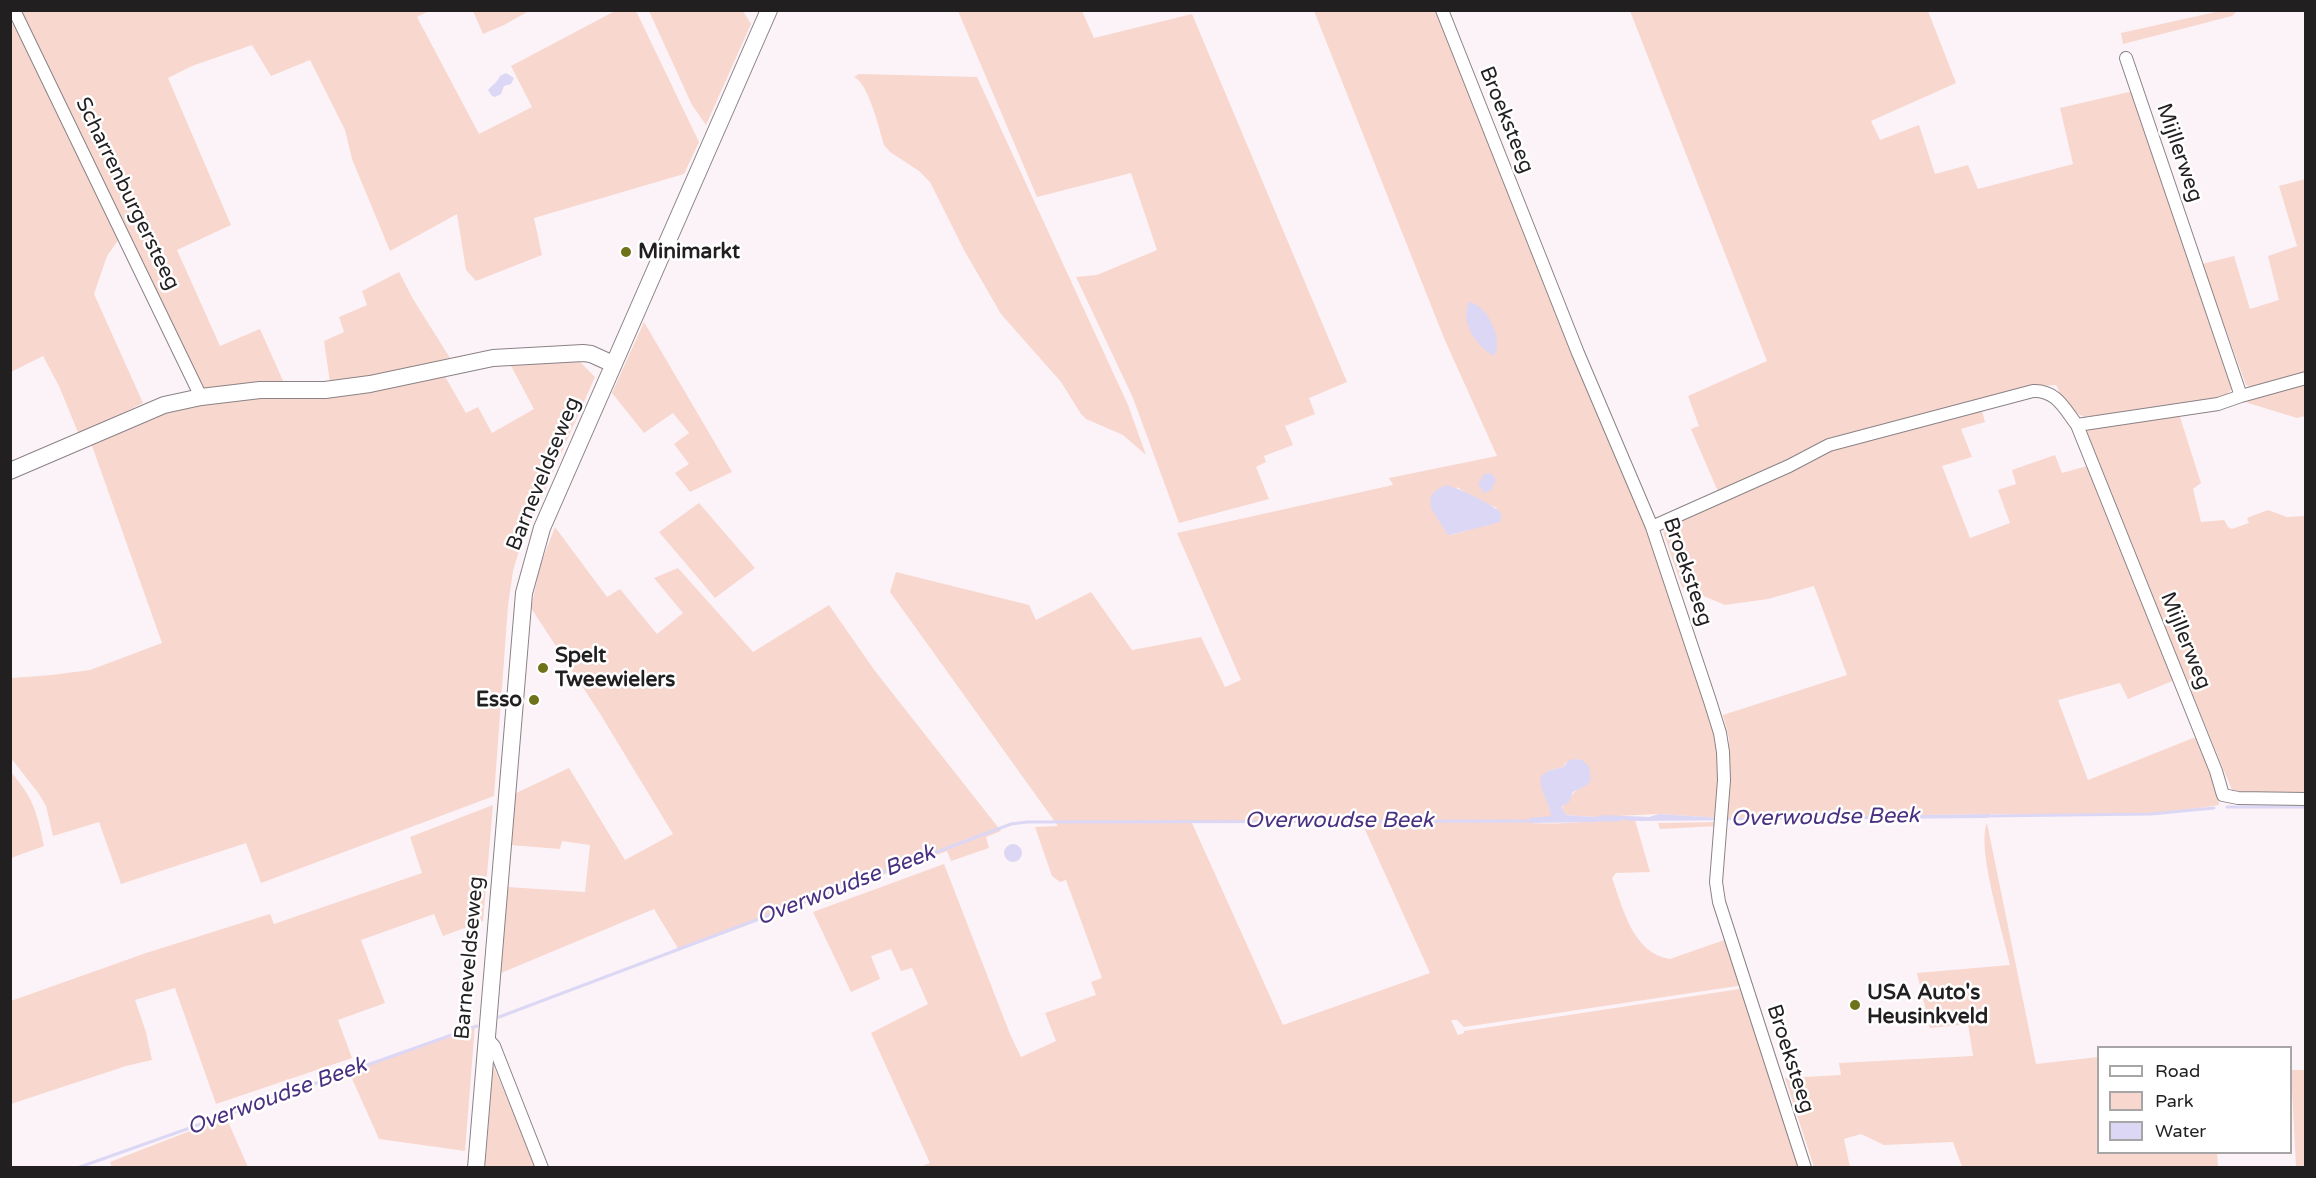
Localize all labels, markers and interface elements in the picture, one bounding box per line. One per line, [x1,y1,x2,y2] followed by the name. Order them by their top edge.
[1473,63,1539,177] street label: Broeksteeg
[69,94,185,294] street label: Scharrenburgersteeg
[2150,100,2208,206] street label: Mijllerweg
[638,239,740,265] place label: Minimarkt
[619,245,633,259] marker: Minimarkt
[502,393,586,555] street label: Barneveldseweg
[1657,514,1717,630] street label: Broeksteeg
[2154,589,2216,693] street label: Mijllerweg
[555,643,675,693] place label: Spelt Tweewielers
[536,661,550,675] marker: Spelt Tweewielers
[476,687,522,713] place label: Esso
[527,693,541,707] marker: Esso
[1730,803,1920,833] water label: Overwoudse Beek
[1245,808,1433,834] water label: Overwoudse Beek
[753,840,939,932] water label: Overwoudse Beek
[450,875,490,1041] street label: Barneveldseweg
[1867,980,1988,1030] place label: USA Auto's Heusinkveld
[1848,998,1862,1012] marker: USA Auto's Heusinkveld
[1761,1001,1819,1117] street label: Broeksteeg
[2097,1046,2292,1154] legend
[184,1052,370,1142] water label: Overwoudse Beek
[2155,1060,2200,1082] text: Road
[2155,1090,2193,1112] text: Park
[2155,1120,2206,1142] text: Water

